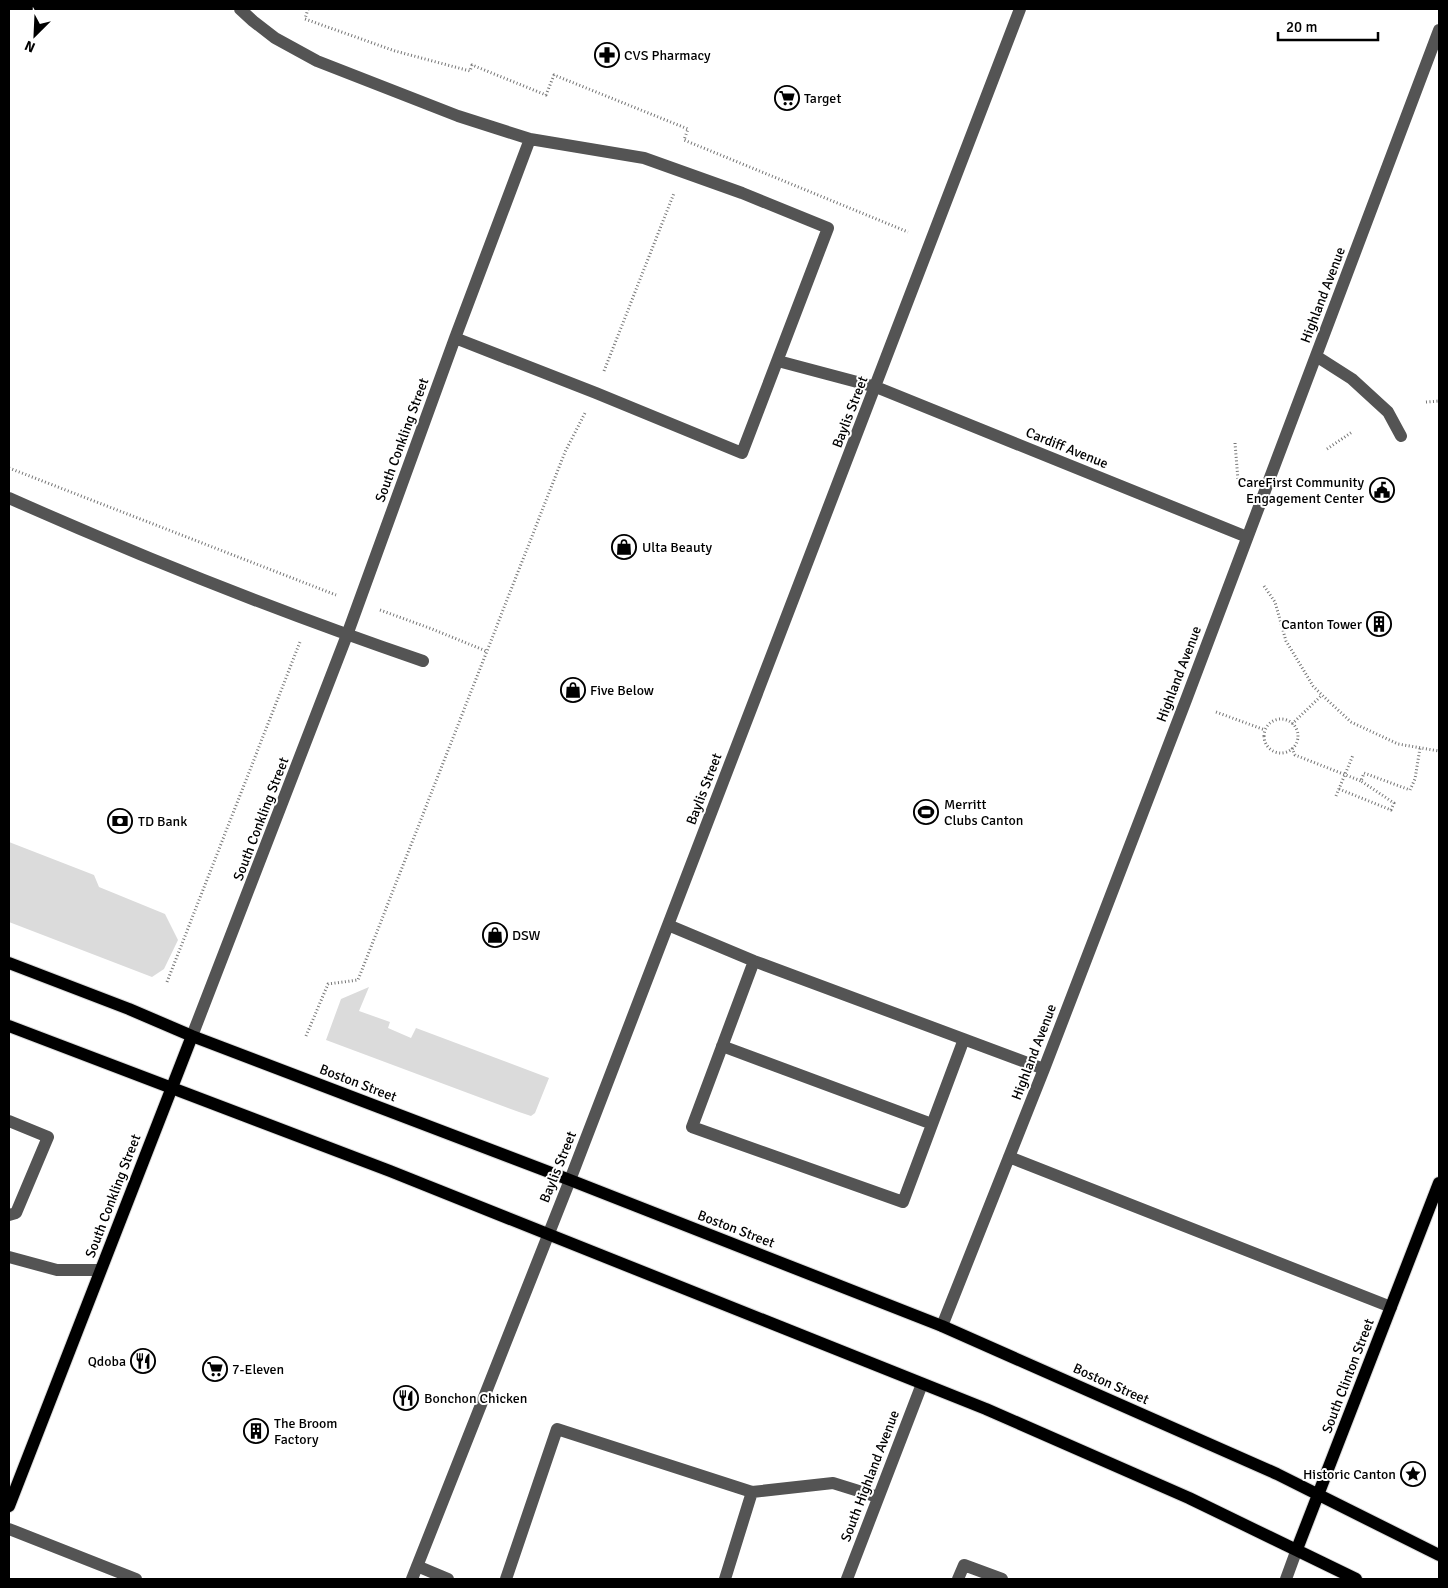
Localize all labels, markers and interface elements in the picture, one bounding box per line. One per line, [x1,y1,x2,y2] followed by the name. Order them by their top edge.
[10,10,60,60] north arrow
[1278,10,1378,42] scale bar
[1286,18,1317,36] text: 20 m
[22,37,38,56] text: N
[594,42,620,68] pharmacy icon: CVS Pharmacy
[624,47,711,64] place label: CVS Pharmacy
[774,85,800,111] supermarket icon: Target
[804,90,841,107] place label: Target
[1297,245,1349,345] street label: Highland Avenue
[829,374,871,450] street label: Baylis Street
[372,376,432,504] street label: South Conkling Street
[1023,424,1111,472] street label: Cardiff Avenue
[1238,474,1365,507] place label: CareFirst Community Engagement Center
[1369,477,1395,503] public building icon: CareFirst Community Engagement Center
[611,534,637,560] shop icon: Ulta Beauty
[642,539,713,556] place label: Ulta Beauty
[1366,611,1392,637] building icon: Canton Tower
[1281,616,1363,633] place label: Canton Tower
[1153,624,1205,724] street label: Highland Avenue
[560,677,586,703] shop icon: Five Below
[590,682,654,699] place label: Five Below
[683,751,725,827] street label: Baylis Street
[230,755,292,883] street label: South Conkling Street
[944,796,1023,829] place label: Merritt Clubs Canton
[913,799,939,825] sports icon: Merritt Clubs Canton
[107,808,133,834] bank icon: TD Bank
[138,813,187,830] place label: TD Bank
[482,922,508,948] shop icon: DSW
[512,927,541,944] place label: DSW
[1008,1002,1060,1102] street label: Highland Avenue
[317,1061,399,1106] street label: Boston Street
[536,1129,580,1205] street label: Baylis Street
[82,1132,144,1260] street label: South Conkling Street
[695,1207,777,1252] street label: Boston Street
[1318,1316,1378,1436] street label: South Clinton Street
[130,1348,156,1374] restaurant icon: Qdoba
[88,1353,126,1370] place label: Qdoba
[202,1356,228,1382] supermarket icon: 7-Eleven
[1070,1360,1152,1408] street label: Boston Street
[232,1361,284,1378] place label: 7-Eleven
[393,1385,419,1411] restaurant icon: Bonchon Chicken
[424,1390,527,1407] place label: Bonchon Chicken
[837,1408,903,1544] street label: South Highland Avenue
[274,1415,337,1448] place label: The Broom Factory
[243,1418,269,1444] building icon: The Broom Factory
[1400,1461,1426,1487] place icon: Historic Canton
[1303,1466,1396,1483] place label: Historic Canton

